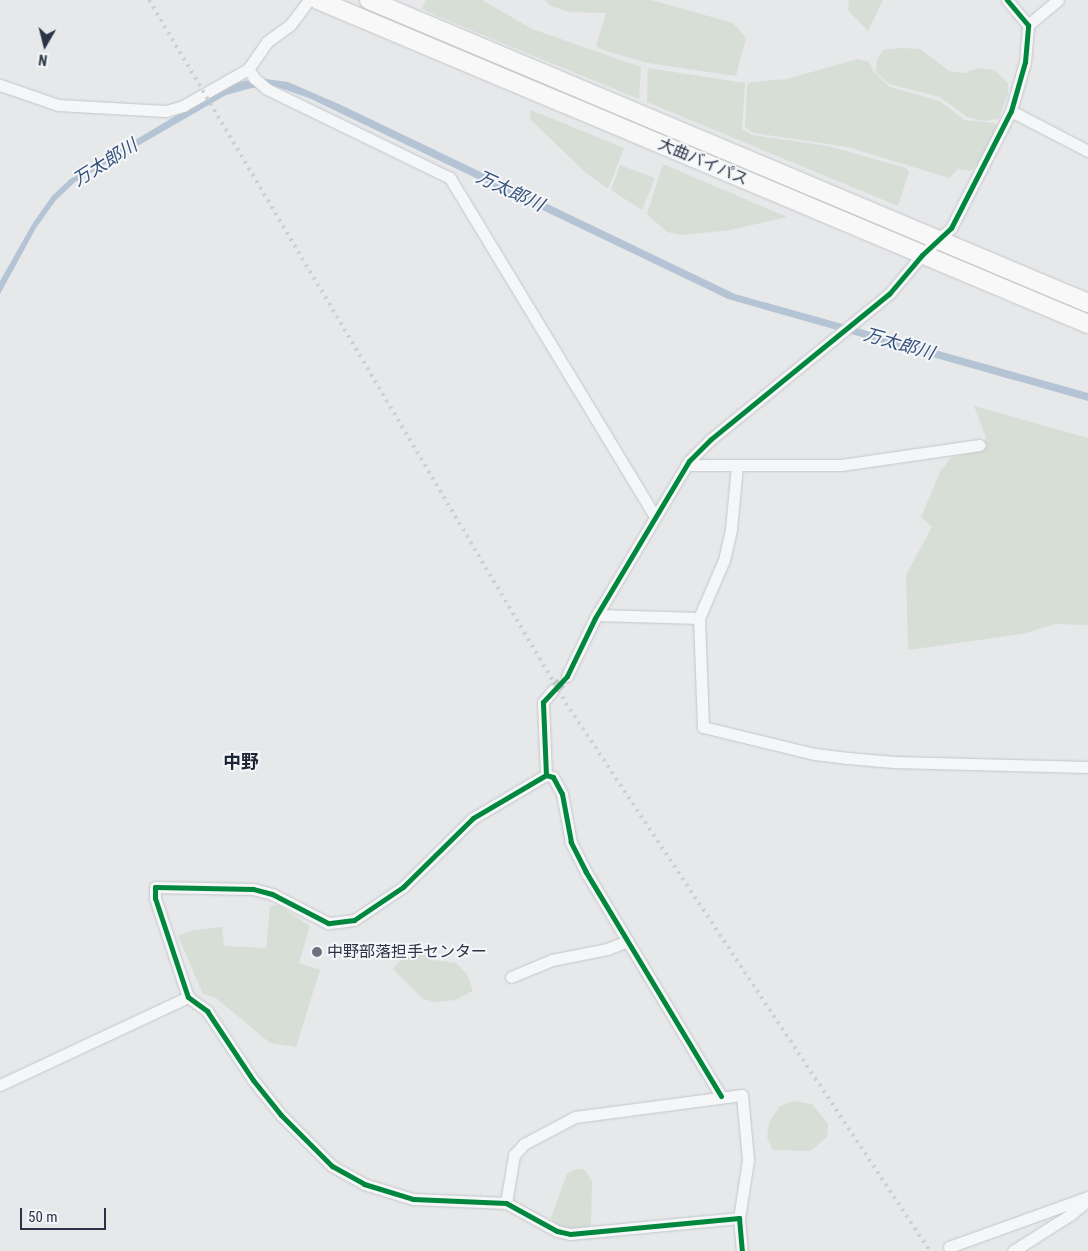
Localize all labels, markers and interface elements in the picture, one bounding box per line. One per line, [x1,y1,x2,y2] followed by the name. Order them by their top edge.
[20,20,70,70] north arrow
[38,51,48,68] text: N
[655,134,751,190] street label: 大曲バイパス
[69,135,141,191] water label: 万太郎川
[473,166,547,216] water label: 万太郎川
[861,324,937,364] water label: 万太郎川
[223,751,259,773] district label: 中野
[327,942,487,962] place label: 中野部落担手センター
[311,946,323,958] marker: 中野部落担手センター
[22,1198,109,1230] scale bar
[28,1208,58,1226] text: 50 m

